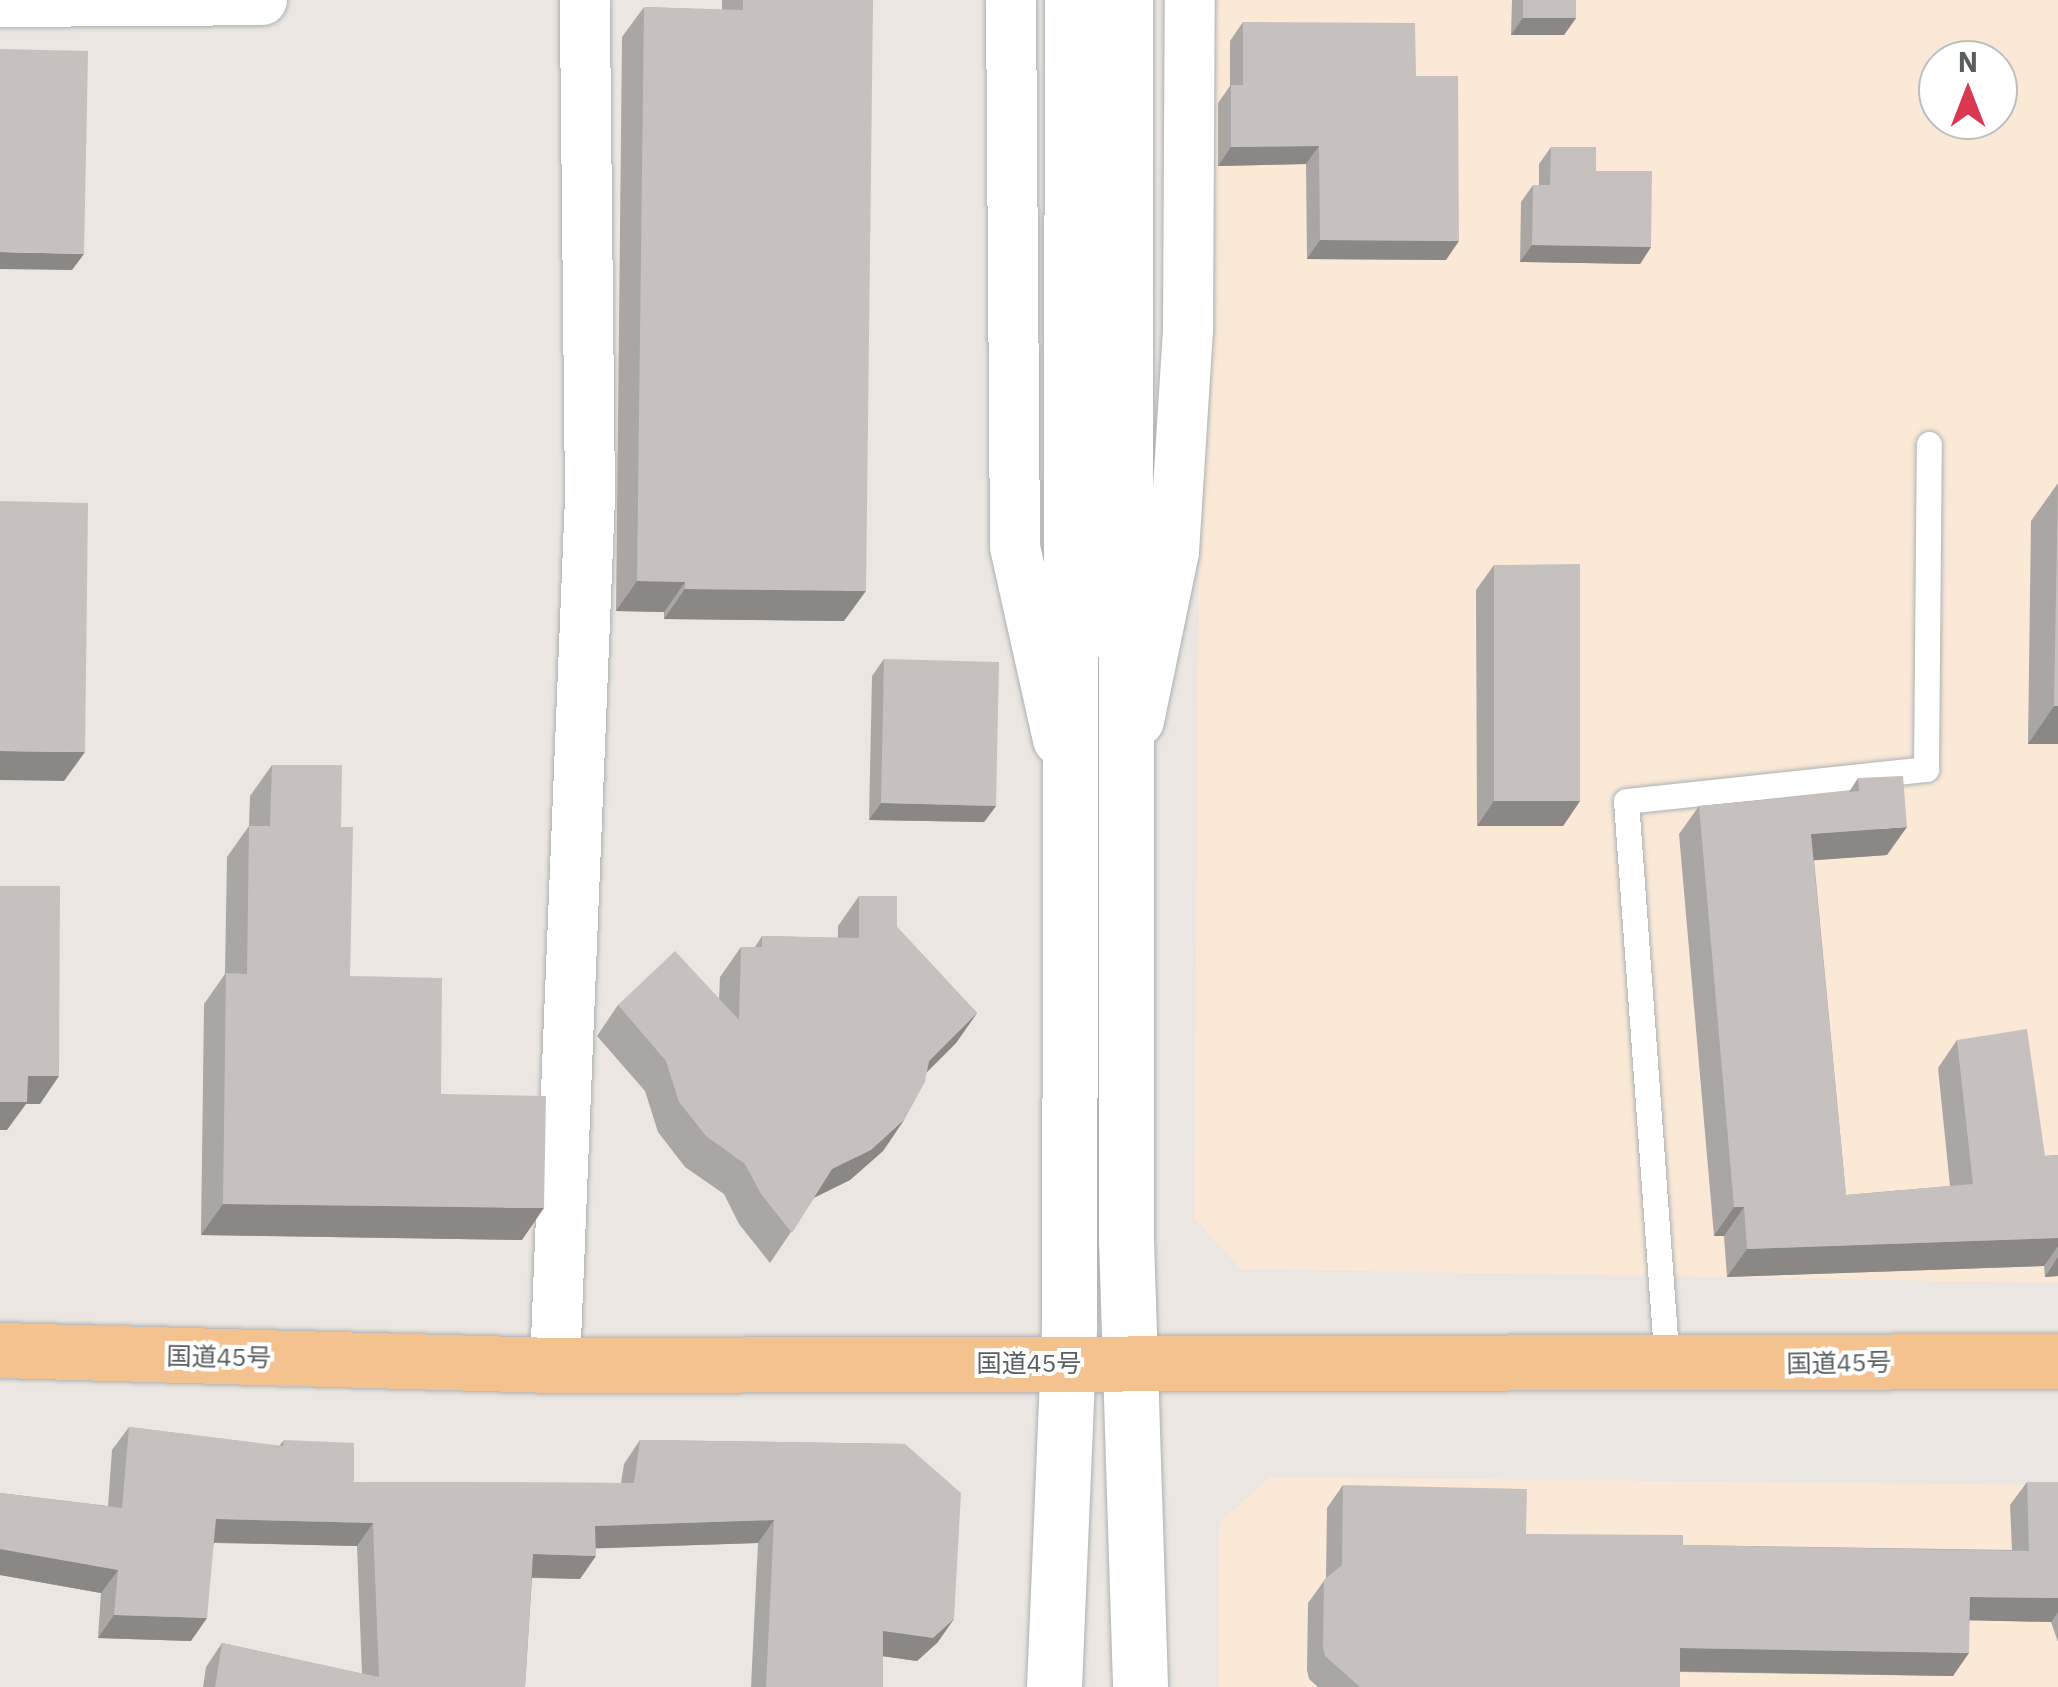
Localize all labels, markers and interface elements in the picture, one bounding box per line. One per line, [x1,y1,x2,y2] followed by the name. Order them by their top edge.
[1918,40,2018,140] north arrow
[1958,43,1978,80] text: N
[166,1341,272,1373] street label: 国道45号
[1786,1347,1892,1379] street label: 国道45号
[977,1348,1081,1378] street label: 国道45号

